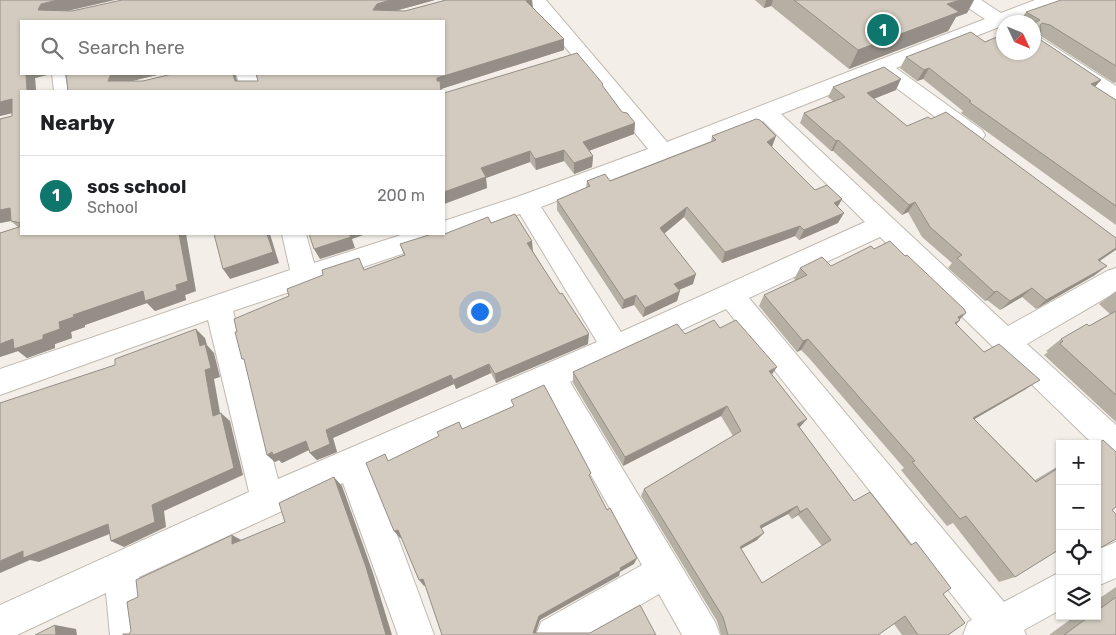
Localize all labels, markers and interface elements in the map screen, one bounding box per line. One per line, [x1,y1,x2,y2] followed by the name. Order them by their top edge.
[867,11,899,49] pin: 1
[996,15,1041,60] north arrow
[20,20,445,75] search box
[38,34,66,62] icon: search
[78,36,185,59] text: Search here
[40,110,115,135] text: Nearby
[87,175,186,198] text: sos school
[52,186,60,205] text: 1
[377,186,425,205] text: 200 m
[87,198,138,217] text: School
[467,299,493,325] your location
[1056,440,1101,620] map controls
[1056,440,1101,485] button: +
[1056,485,1101,530] button: −
[1056,530,1101,575] button: locate
[1056,575,1101,620] button: layers

